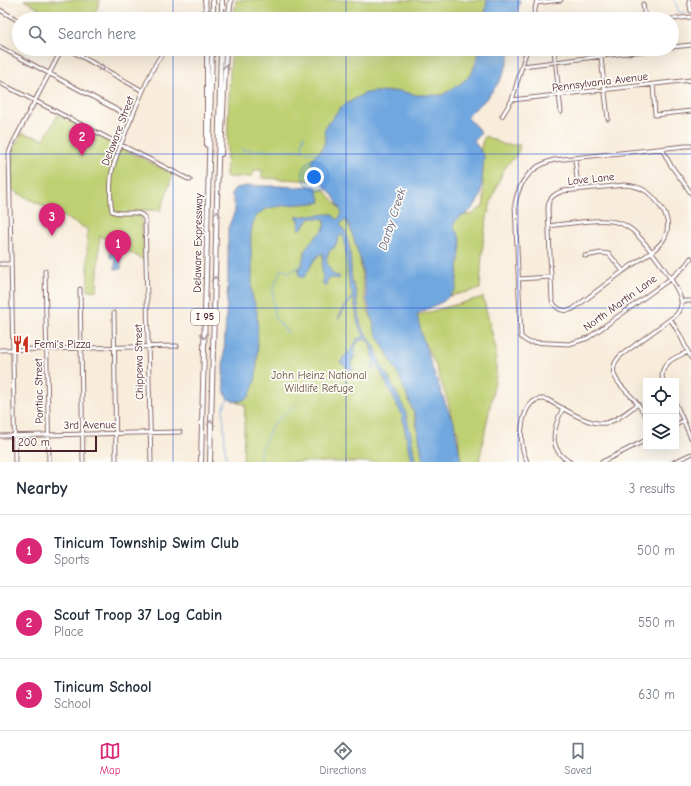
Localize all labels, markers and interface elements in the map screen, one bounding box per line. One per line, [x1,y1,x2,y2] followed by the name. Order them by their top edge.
[12,12,679,56] search box
[26,23,48,45] icon: search
[58,25,136,43] text: Search here
[98,64,105,71] one-way arrow
[221,64,230,70] one-way arrow
[551,70,649,94] street label: Pennsylvania Avenue
[99,94,138,168] street label: Delaware Street
[69,123,95,156] pin: 2
[304,167,324,187] your location
[567,170,616,188] street label: Love Lane
[375,186,409,252] water label: Darby Creek
[191,193,205,293] street label: Delaware Expressway
[39,203,65,236] pin: 3
[213,211,221,217] one-way arrow
[105,230,131,263] pin: 1
[581,272,660,334] street label: North Martin Lane
[211,276,219,282] one-way arrow
[191,309,219,325] road number: I 95
[132,323,146,400] street label: Chippewa Street
[200,333,208,339] one-way arrow
[11,334,31,354] restaurant icon: Femi's Pizza
[34,338,91,351] place label: Femi's Pizza
[32,357,46,424] street label: Pontiac Street
[271,369,367,395] park label: John Heinz National Wildlife Refuge
[643,378,679,450] map controls
[643,378,679,414] button: locate
[643,414,679,450] button: layers
[64,418,117,432] street label: 3rd Avenue
[207,420,216,426] one-way arrow
[12,434,97,453] scale bar
[18,436,50,449] text: 200 m
[16,479,67,498] text: Nearby
[629,481,675,496] text: 3 results
[54,534,239,552] text: Tinicum Township Swim Club
[26,543,32,558] text: 1
[637,543,675,558] text: 500 m
[54,552,89,567] text: Sports
[54,606,222,624] text: Scout Troop 37 Log Cabin
[26,615,32,630] text: 2
[638,615,675,630] text: 550 m
[54,624,84,639] text: Place
[54,678,152,696] text: Tinicum School
[26,687,32,702] text: 3
[638,687,675,702] text: 630 m
[54,696,91,711] text: School
[99,740,121,777] tab: Map
[319,740,366,777] tab: Directions
[564,740,592,777] tab: Saved

